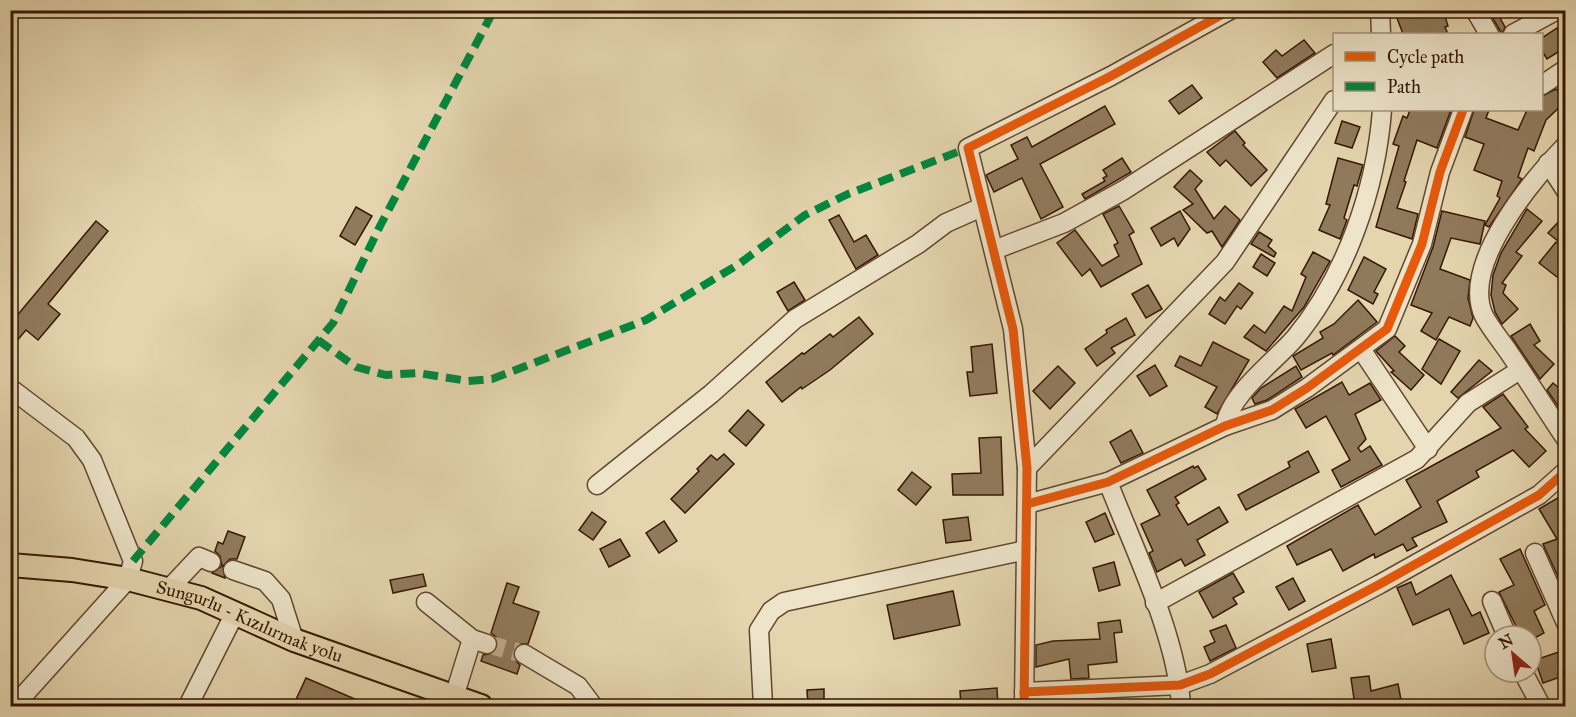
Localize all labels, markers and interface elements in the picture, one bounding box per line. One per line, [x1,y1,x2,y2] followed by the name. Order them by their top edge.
[1333,33,1543,111] legend
[1387,46,1464,68] text: Cycle path
[1387,76,1421,98] text: Path
[154,576,346,667] street label: Sungurlu - Kızılırmak yolu
[1483,624,1543,684] north arrow
[1495,630,1517,653] text: N

